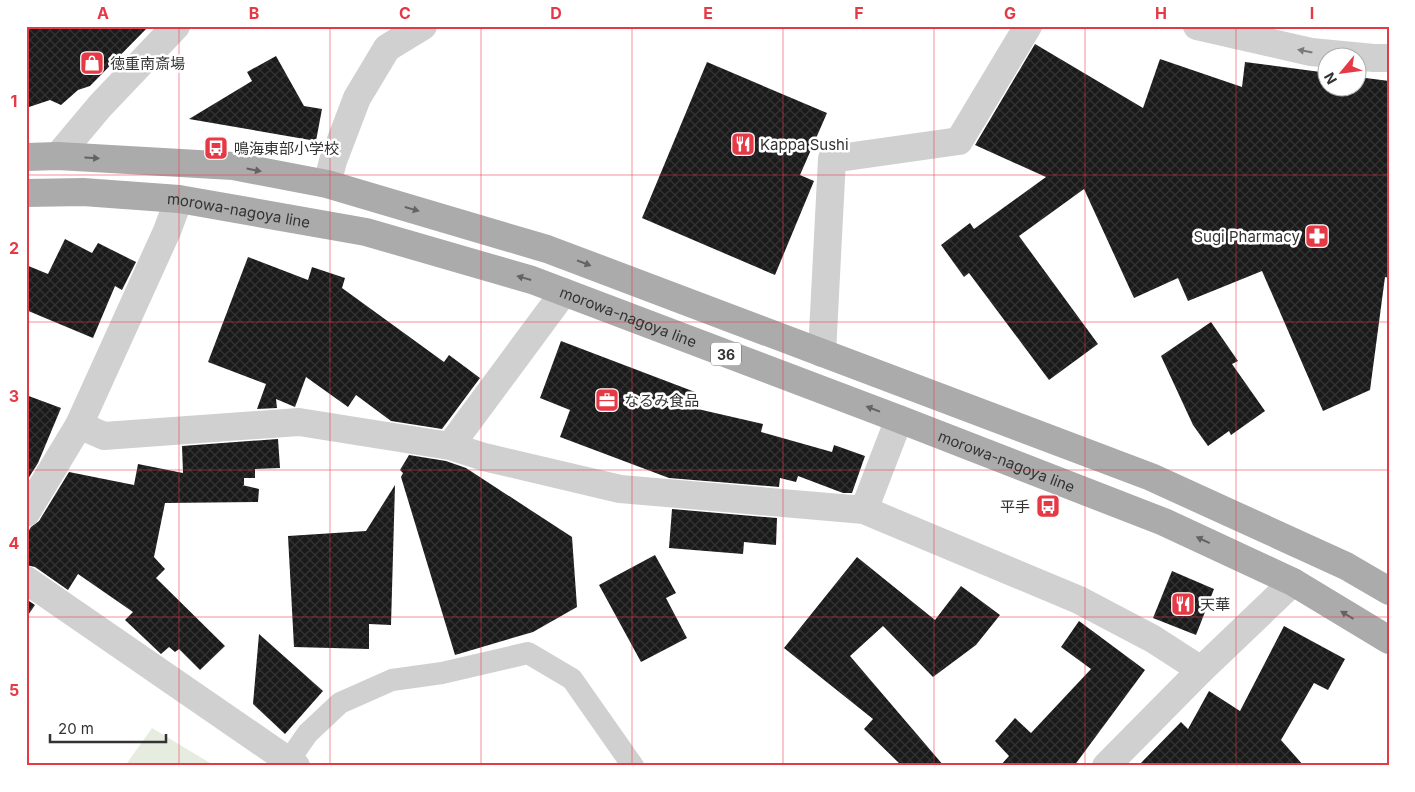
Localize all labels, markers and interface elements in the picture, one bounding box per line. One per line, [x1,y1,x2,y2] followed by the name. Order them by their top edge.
[97,3,109,23] text: A
[249,3,259,23] text: B
[399,3,411,23] text: C
[550,3,562,23] text: D
[703,3,713,23] text: E
[854,3,864,23] text: F
[1004,3,1016,23] text: G
[1155,3,1167,23] text: H
[1310,3,1314,23] text: I
[1298,47,1313,55] one-way arrow
[1318,48,1368,98] north arrow
[79,50,105,76] shop icon: 徳重南斎場
[110,54,185,73] place label: 徳重南斎場
[1320,70,1340,87] text: N
[11,91,17,111] text: 1
[730,131,756,157] restaurant icon: Kappa Sushi
[203,135,229,161] bus stop icon: 鳴海東部小学校
[760,135,849,154] place label: Kappa Sushi
[234,139,339,158] place label: 鳴海東部小学校
[85,155,101,163] one-way arrow
[247,167,263,175] one-way arrow
[167,189,312,232] street label: morowa-nagoya line
[405,206,420,214] one-way arrow
[1304,223,1330,249] pharmacy icon: Sugi Pharmacy
[1193,227,1301,246] place label: Sugi Pharmacy
[9,238,19,258] text: 2
[577,259,592,267] one-way arrow
[517,273,532,281] one-way arrow
[557,282,700,351] street label: morowa-nagoya line
[711,342,741,366] road number: 36
[9,386,19,406] text: 3
[594,387,620,413] office icon: なるみ食品
[624,391,699,410] place label: なるみ食品
[866,405,880,413] one-way arrow
[936,426,1078,496] street label: morowa-nagoya line
[1035,493,1061,519] bus stop icon: 平手
[1000,497,1030,516] place label: 平手
[9,533,20,553] text: 4
[1196,536,1210,544] one-way arrow
[1170,591,1196,617] restaurant icon: 天華
[1200,595,1230,614] place label: 天華
[1340,610,1353,619] one-way arrow
[9,680,19,700] text: 5
[50,712,166,744] scale bar
[58,719,94,738] text: 20 m

